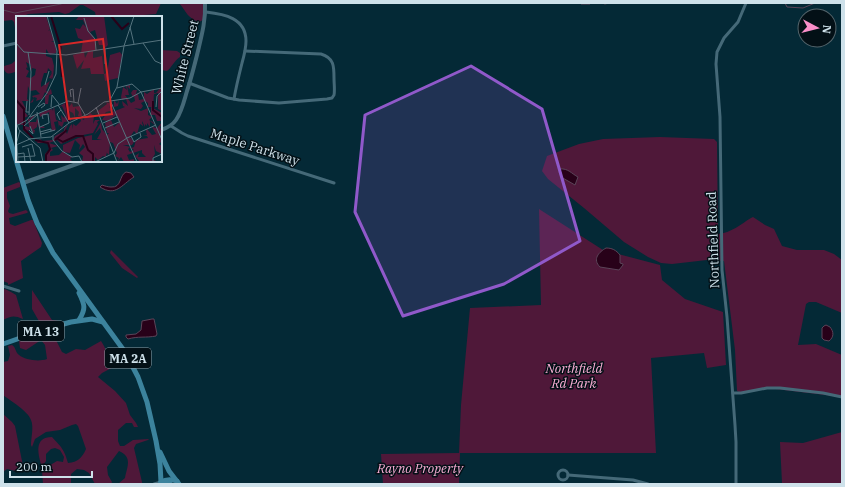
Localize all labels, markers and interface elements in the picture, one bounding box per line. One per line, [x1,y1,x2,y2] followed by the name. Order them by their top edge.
[797,8,837,48] north arrow
[16,16,162,162] inset map
[168,18,203,96] street label: White Street
[819,24,834,35] text: N
[208,125,302,169] street label: Maple Parkway
[703,191,723,289] street label: Northfield Road
[18,321,64,341] road number: MA 13
[105,348,151,368] road number: MA 2A
[545,360,603,392] park label: Northfield Rd Park
[10,453,92,479] scale bar
[16,459,52,474] text: 200 m
[376,460,464,477] park label: Rayno Property

